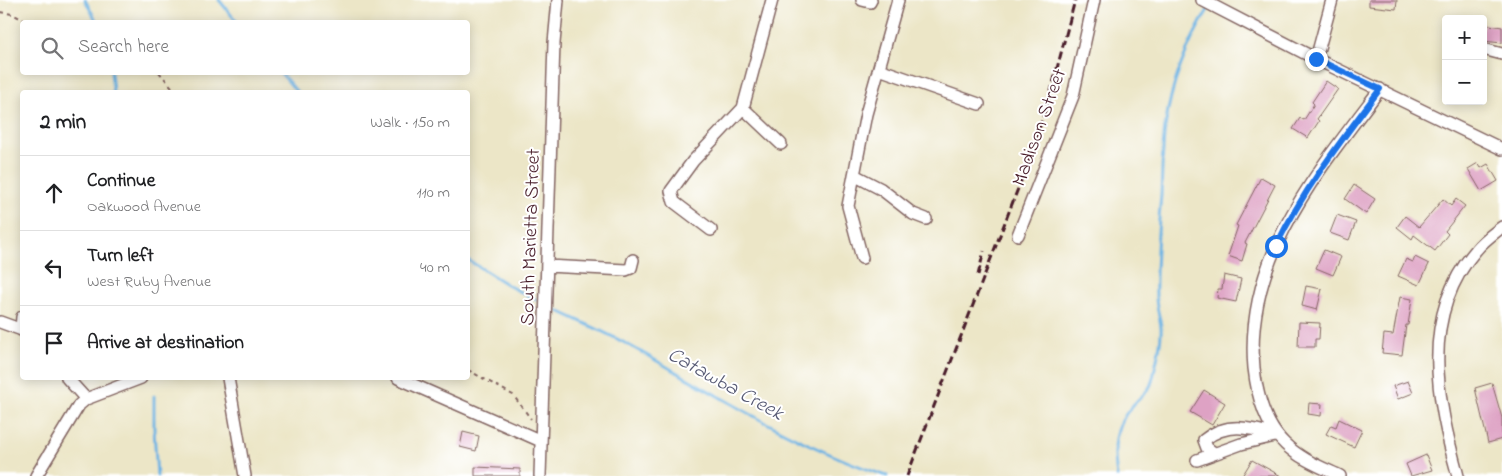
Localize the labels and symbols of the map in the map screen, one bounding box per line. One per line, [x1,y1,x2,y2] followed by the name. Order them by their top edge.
[1305,48,1328,71] route end
[1006,65,1075,191] street label: Madison Street
[514,148,549,326] street label: South Marietta Street
[1265,235,1288,258] route start
[662,341,789,429] water label: Catawba Creek

